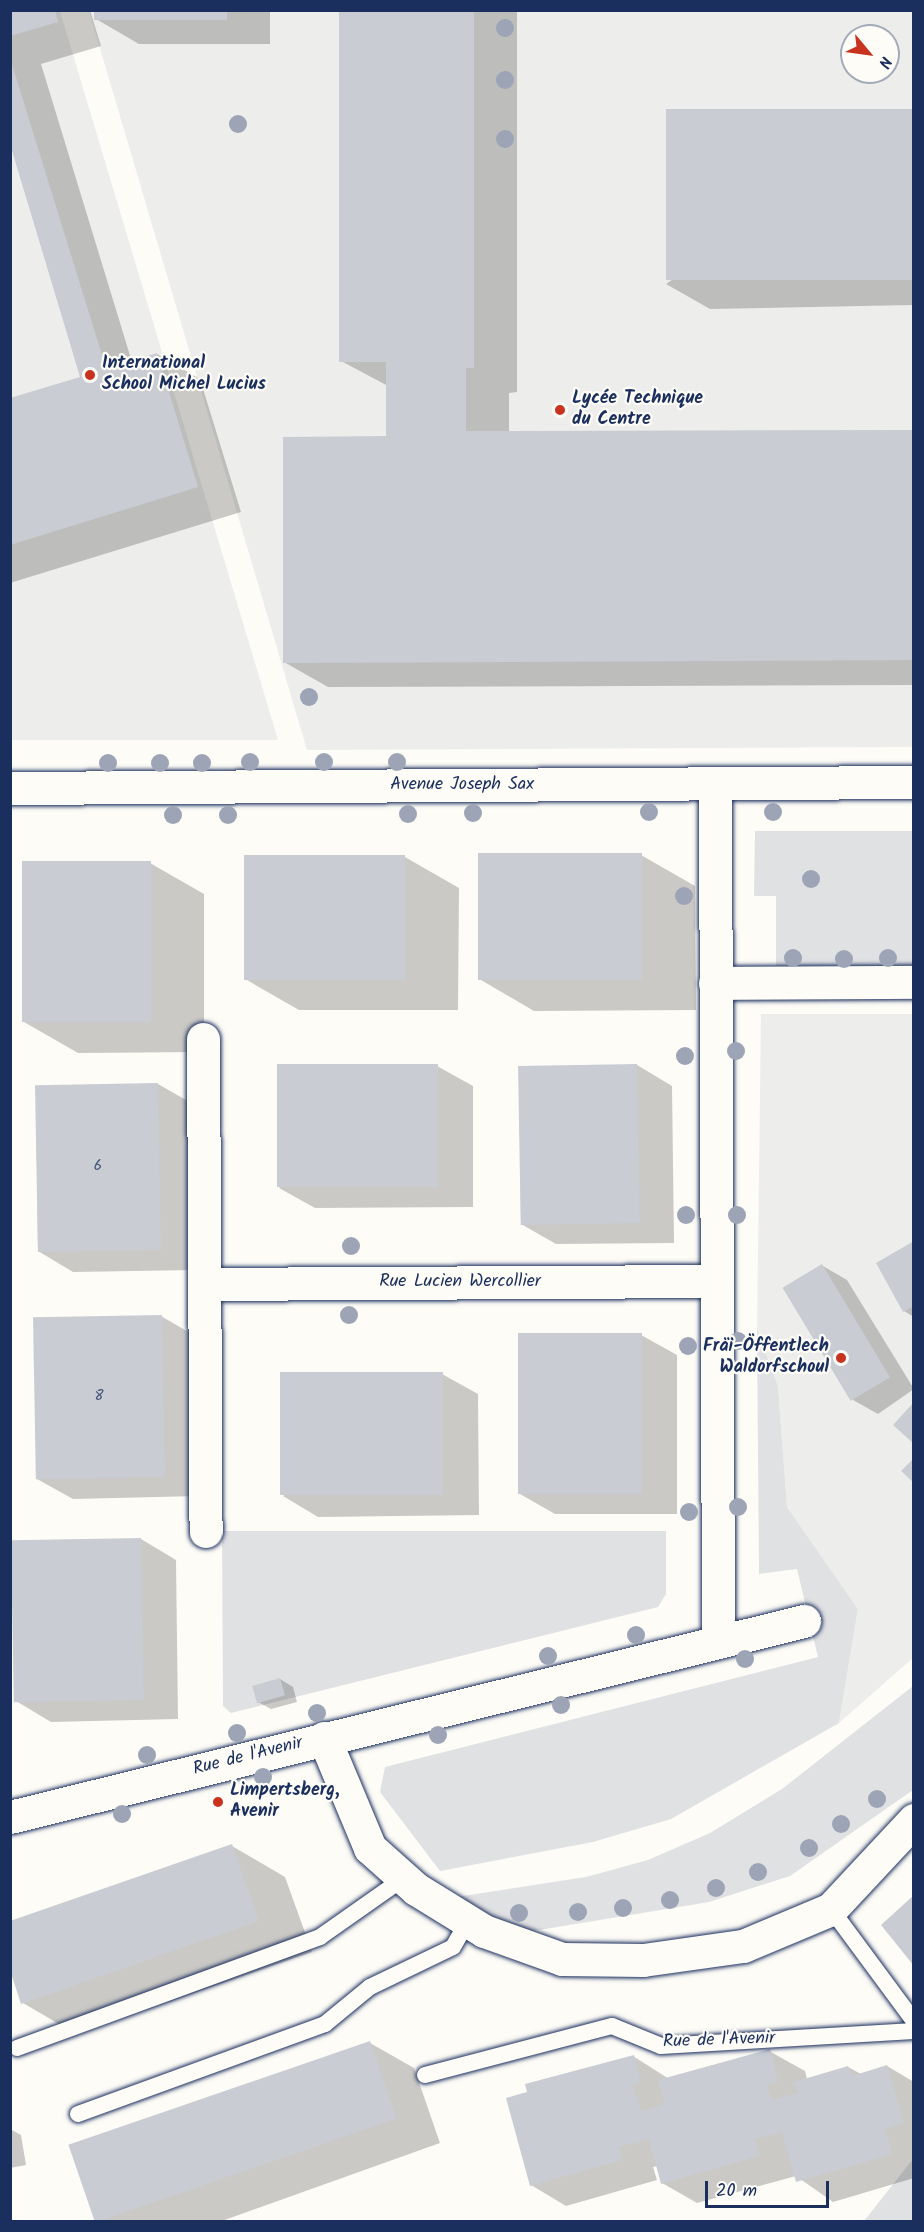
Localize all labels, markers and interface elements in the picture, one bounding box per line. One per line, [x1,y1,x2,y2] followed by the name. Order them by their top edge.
[840,24,900,84] north arrow
[871,52,898,72] text: N
[102,354,266,397] place label: International School Michel Lucius
[83,368,97,382] marker: International School Michel Lucius
[572,389,703,432] place label: Lycée Technique du Centre
[553,403,567,417] marker: Lycée Technique du Centre
[390,774,534,796] street label: Avenue Joseph Sax
[94,1158,102,1176] house number: 6
[379,1271,541,1293] street label: Rue Lucien Wercollier
[703,1337,829,1380] place label: Fräi-Öffentlech Waldorfschoul
[834,1351,848,1365] marker: Fräi-Öffentlech Waldorfschoul
[94,1388,104,1406] house number: 8
[191,1733,305,1781] street label: Rue de l'Avenir
[230,1781,340,1824] place label: Limpertsberg, Avenir
[211,1795,225,1809] marker: Limpertsberg, Avenir
[663,2028,775,2054] street label: Rue de l'Avenir
[708,2169,832,2207] scale bar
[716,2177,757,2206] text: 20 m

